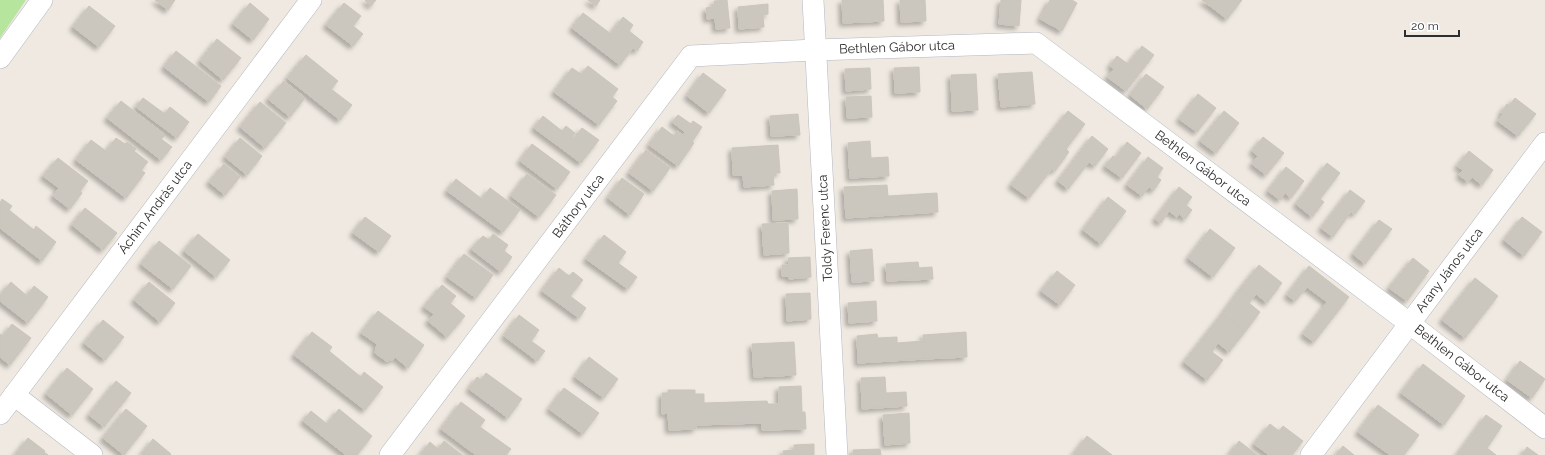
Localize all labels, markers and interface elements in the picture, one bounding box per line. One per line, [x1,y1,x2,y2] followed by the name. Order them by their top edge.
[1405,12,1459,38] scale bar
[1411,19,1439,33] text: 20 m
[839,37,955,57] street label: Bethlen Gábor utca
[1152,127,1254,209] street label: Bethlen Gábor utca
[115,157,195,257] street label: Áchim András utca
[549,171,607,241] street label: Báthory utca
[815,174,835,282] street label: Toldy Ferenc utca
[1412,225,1486,315] street label: Arany János utca
[1412,321,1512,405] street label: Bethlen Gábor utca

